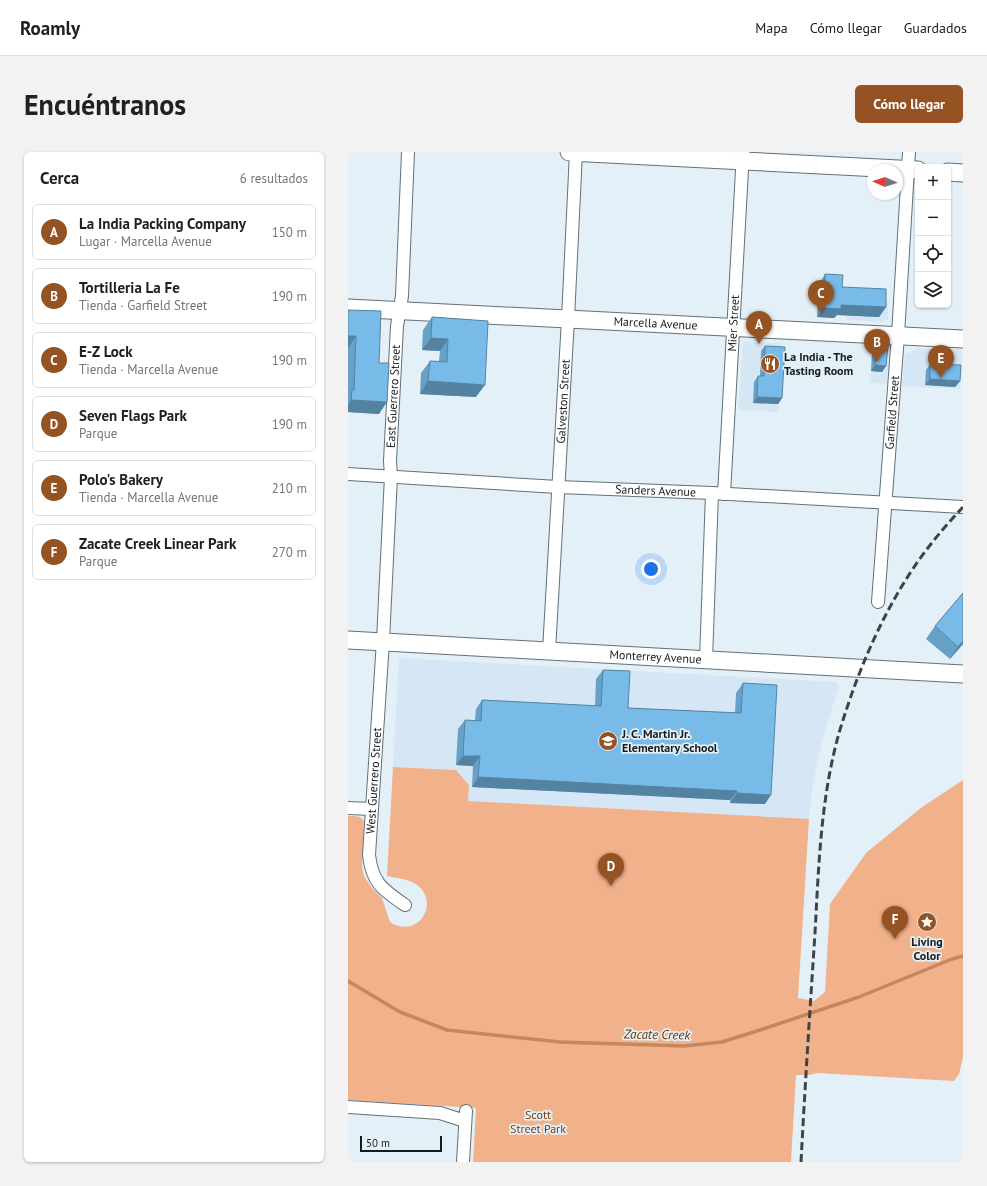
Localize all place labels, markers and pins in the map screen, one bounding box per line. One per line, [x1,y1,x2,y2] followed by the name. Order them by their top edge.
[808,280,834,313] pin: C
[746,311,772,344] pin: A
[864,329,890,362] pin: B
[928,345,954,378] pin: E
[784,349,854,378] place label: La India - The Tasting Room
[759,353,781,375] restaurant icon: La India - The Tasting Room
[621,726,718,755] place label: J. C. Martin Jr. Elementary School
[597,730,619,752] school or university icon: J. C. Martin Jr. Elementary School
[598,853,624,886] pin: D
[882,906,908,939] pin: F
[916,911,938,933] place icon: Living Color
[911,934,943,963] place label: Living Color

